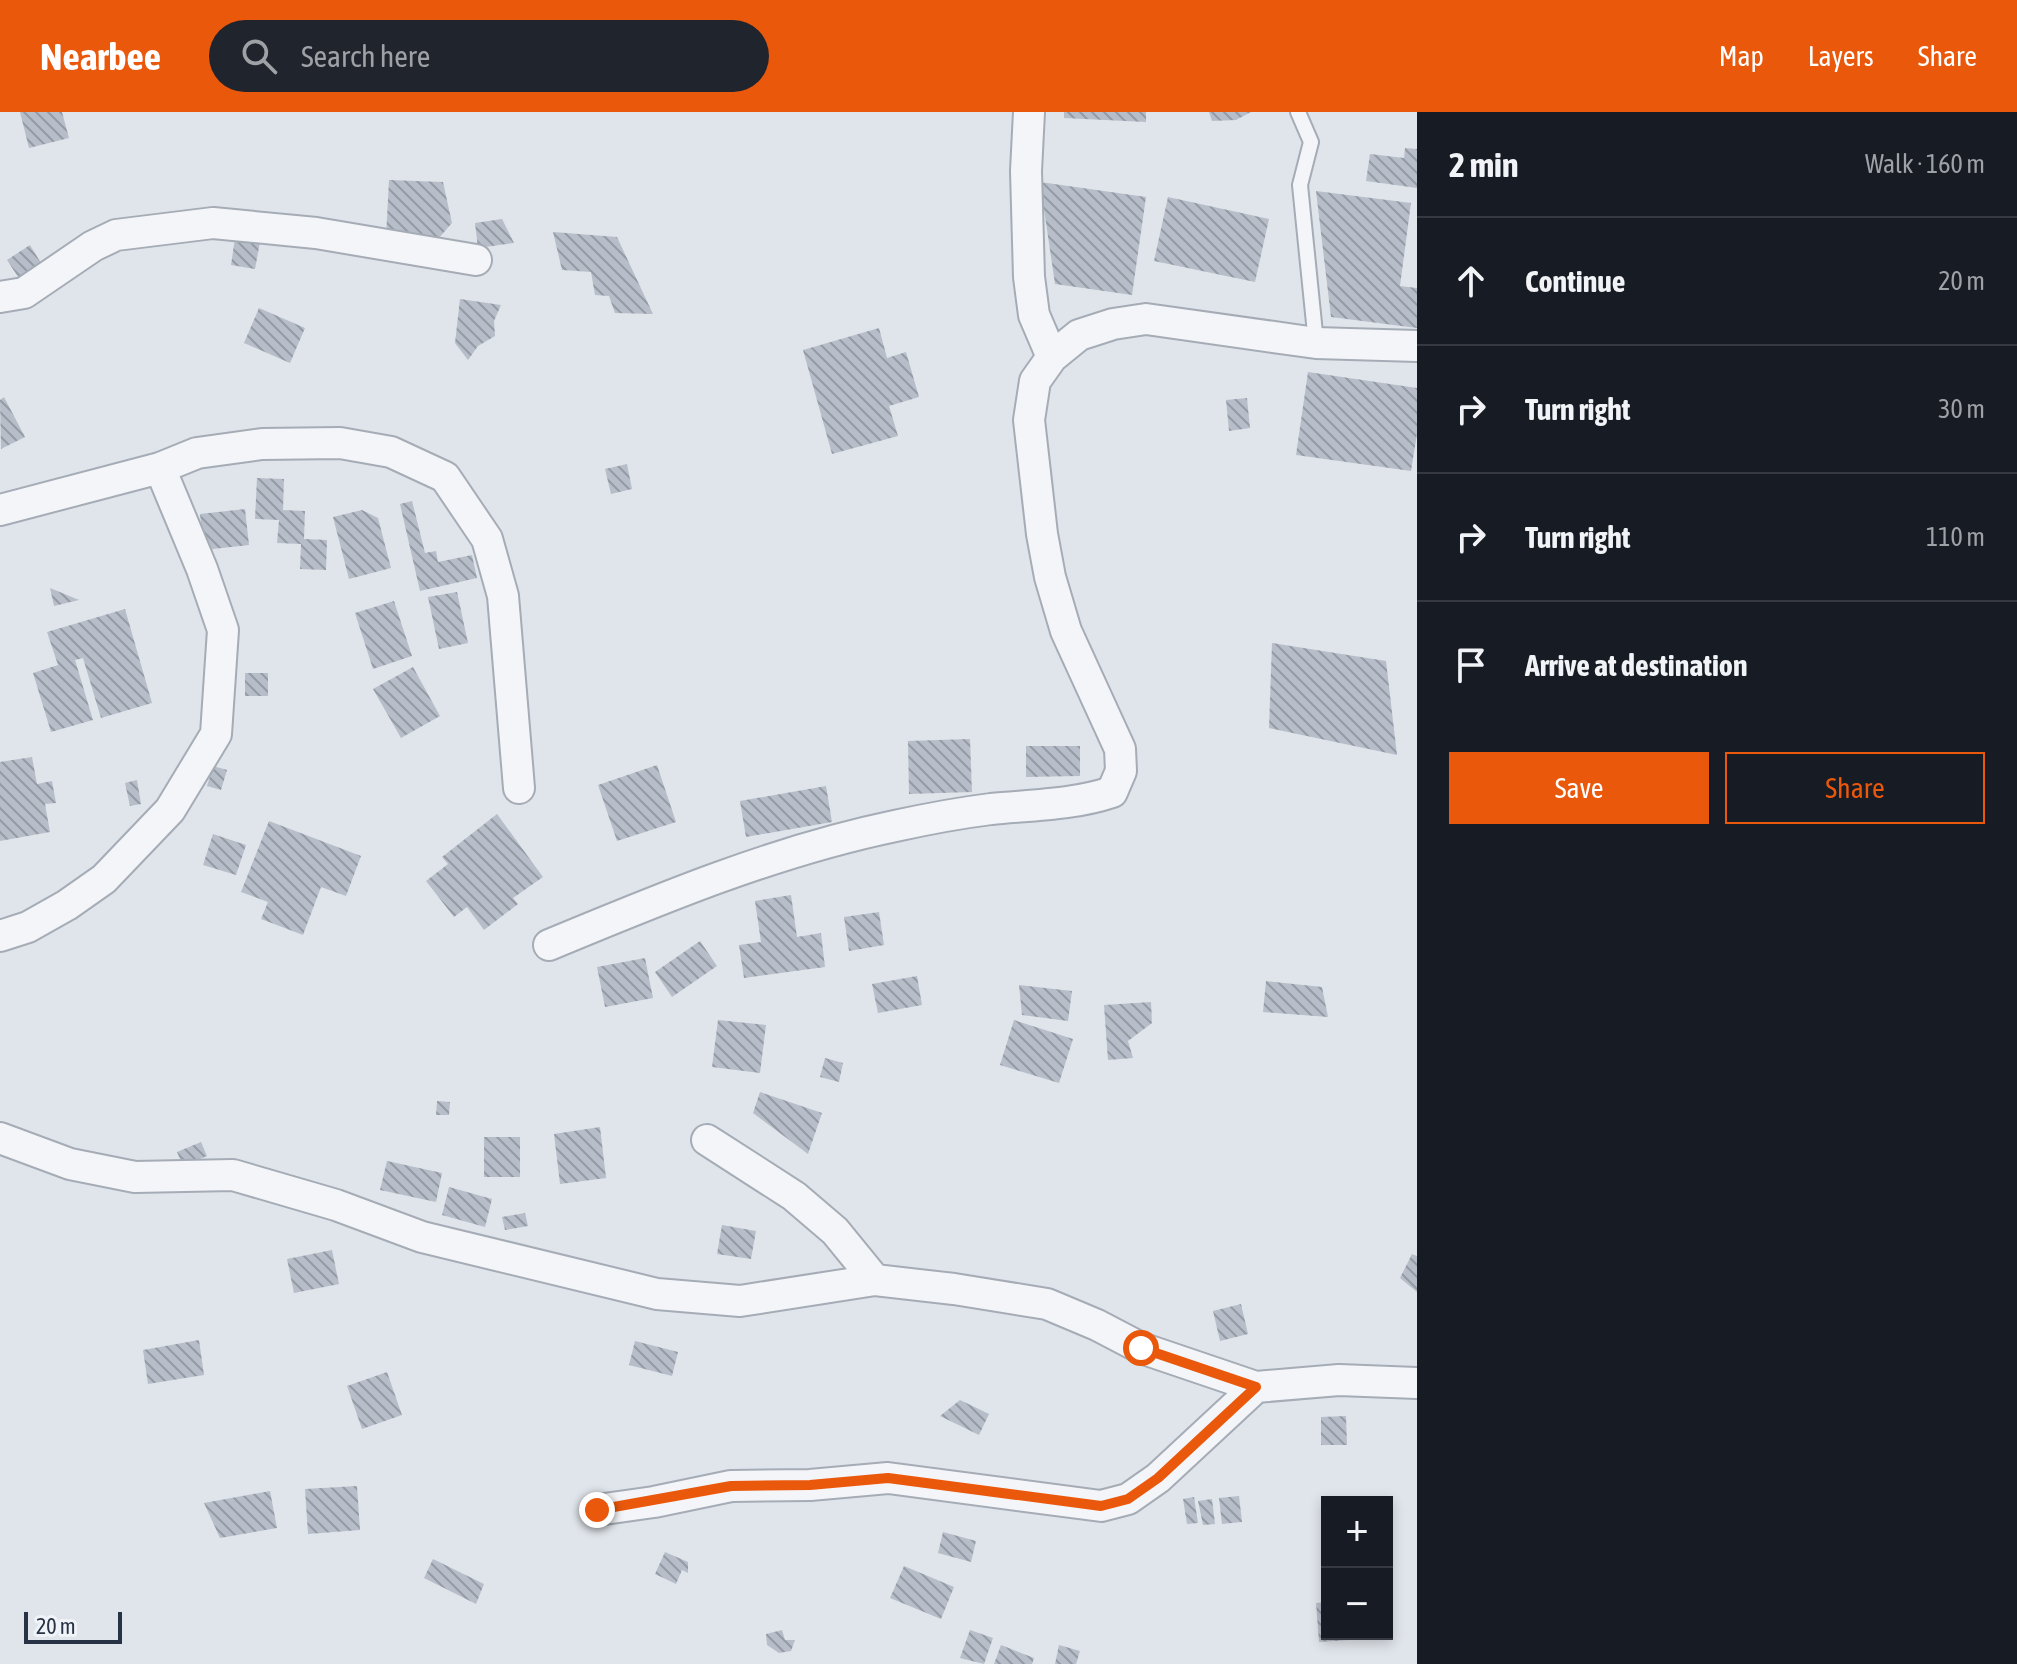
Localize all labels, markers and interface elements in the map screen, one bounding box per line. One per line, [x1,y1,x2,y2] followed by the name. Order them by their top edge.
[209,20,769,92] search box
[237,34,281,78] icon: search
[40,35,161,78] text: Nearbee
[301,39,430,73] text: Search here
[1719,40,1764,72] text: Map
[1808,40,1874,72] text: Layers
[1918,40,1977,72] text: Share
[1449,145,1518,184] text: 2 min
[1865,149,1985,179] text: Walk · 160 m
[1449,259,1493,303] icon: ahead
[1525,264,1625,298] text: Continue
[1938,266,1985,296] text: 20 m
[1449,387,1493,431] icon: right
[1525,392,1631,426] text: Turn right
[1938,394,1985,424] text: 30 m
[1449,515,1493,559] icon: right
[1525,520,1631,554] text: Turn right
[1926,522,1985,552] text: 110 m
[1449,643,1493,687] icon: arrive
[1525,648,1747,682] text: Arrive at destination
[1449,752,1709,824] button: Save
[1725,752,1985,824] button: Share
[1123,1330,1159,1366] route start
[579,1492,615,1528] route end
[1321,1496,1393,1640] map controls
[1321,1496,1393,1568] button: +
[1321,1568,1393,1640] button: −
[24,1608,122,1644] scale bar
[36,1613,76,1639] text: 20 m

